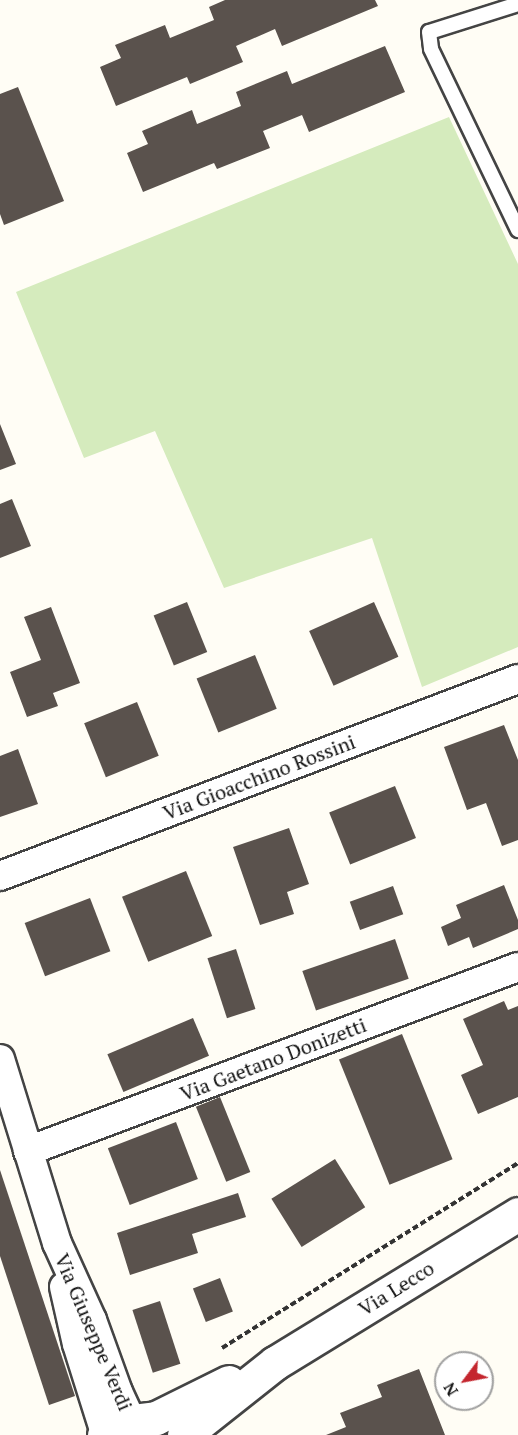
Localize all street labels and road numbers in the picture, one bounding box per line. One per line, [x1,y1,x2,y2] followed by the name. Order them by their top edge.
[159,729,359,825] street label: Via Gioacchino Rossini
[177,1012,369,1106] street label: Via Gaetano Donizetti
[50,1250,138,1414] street label: Via Giuseppe Verdi
[354,1255,438,1321] street label: Via Lecco

